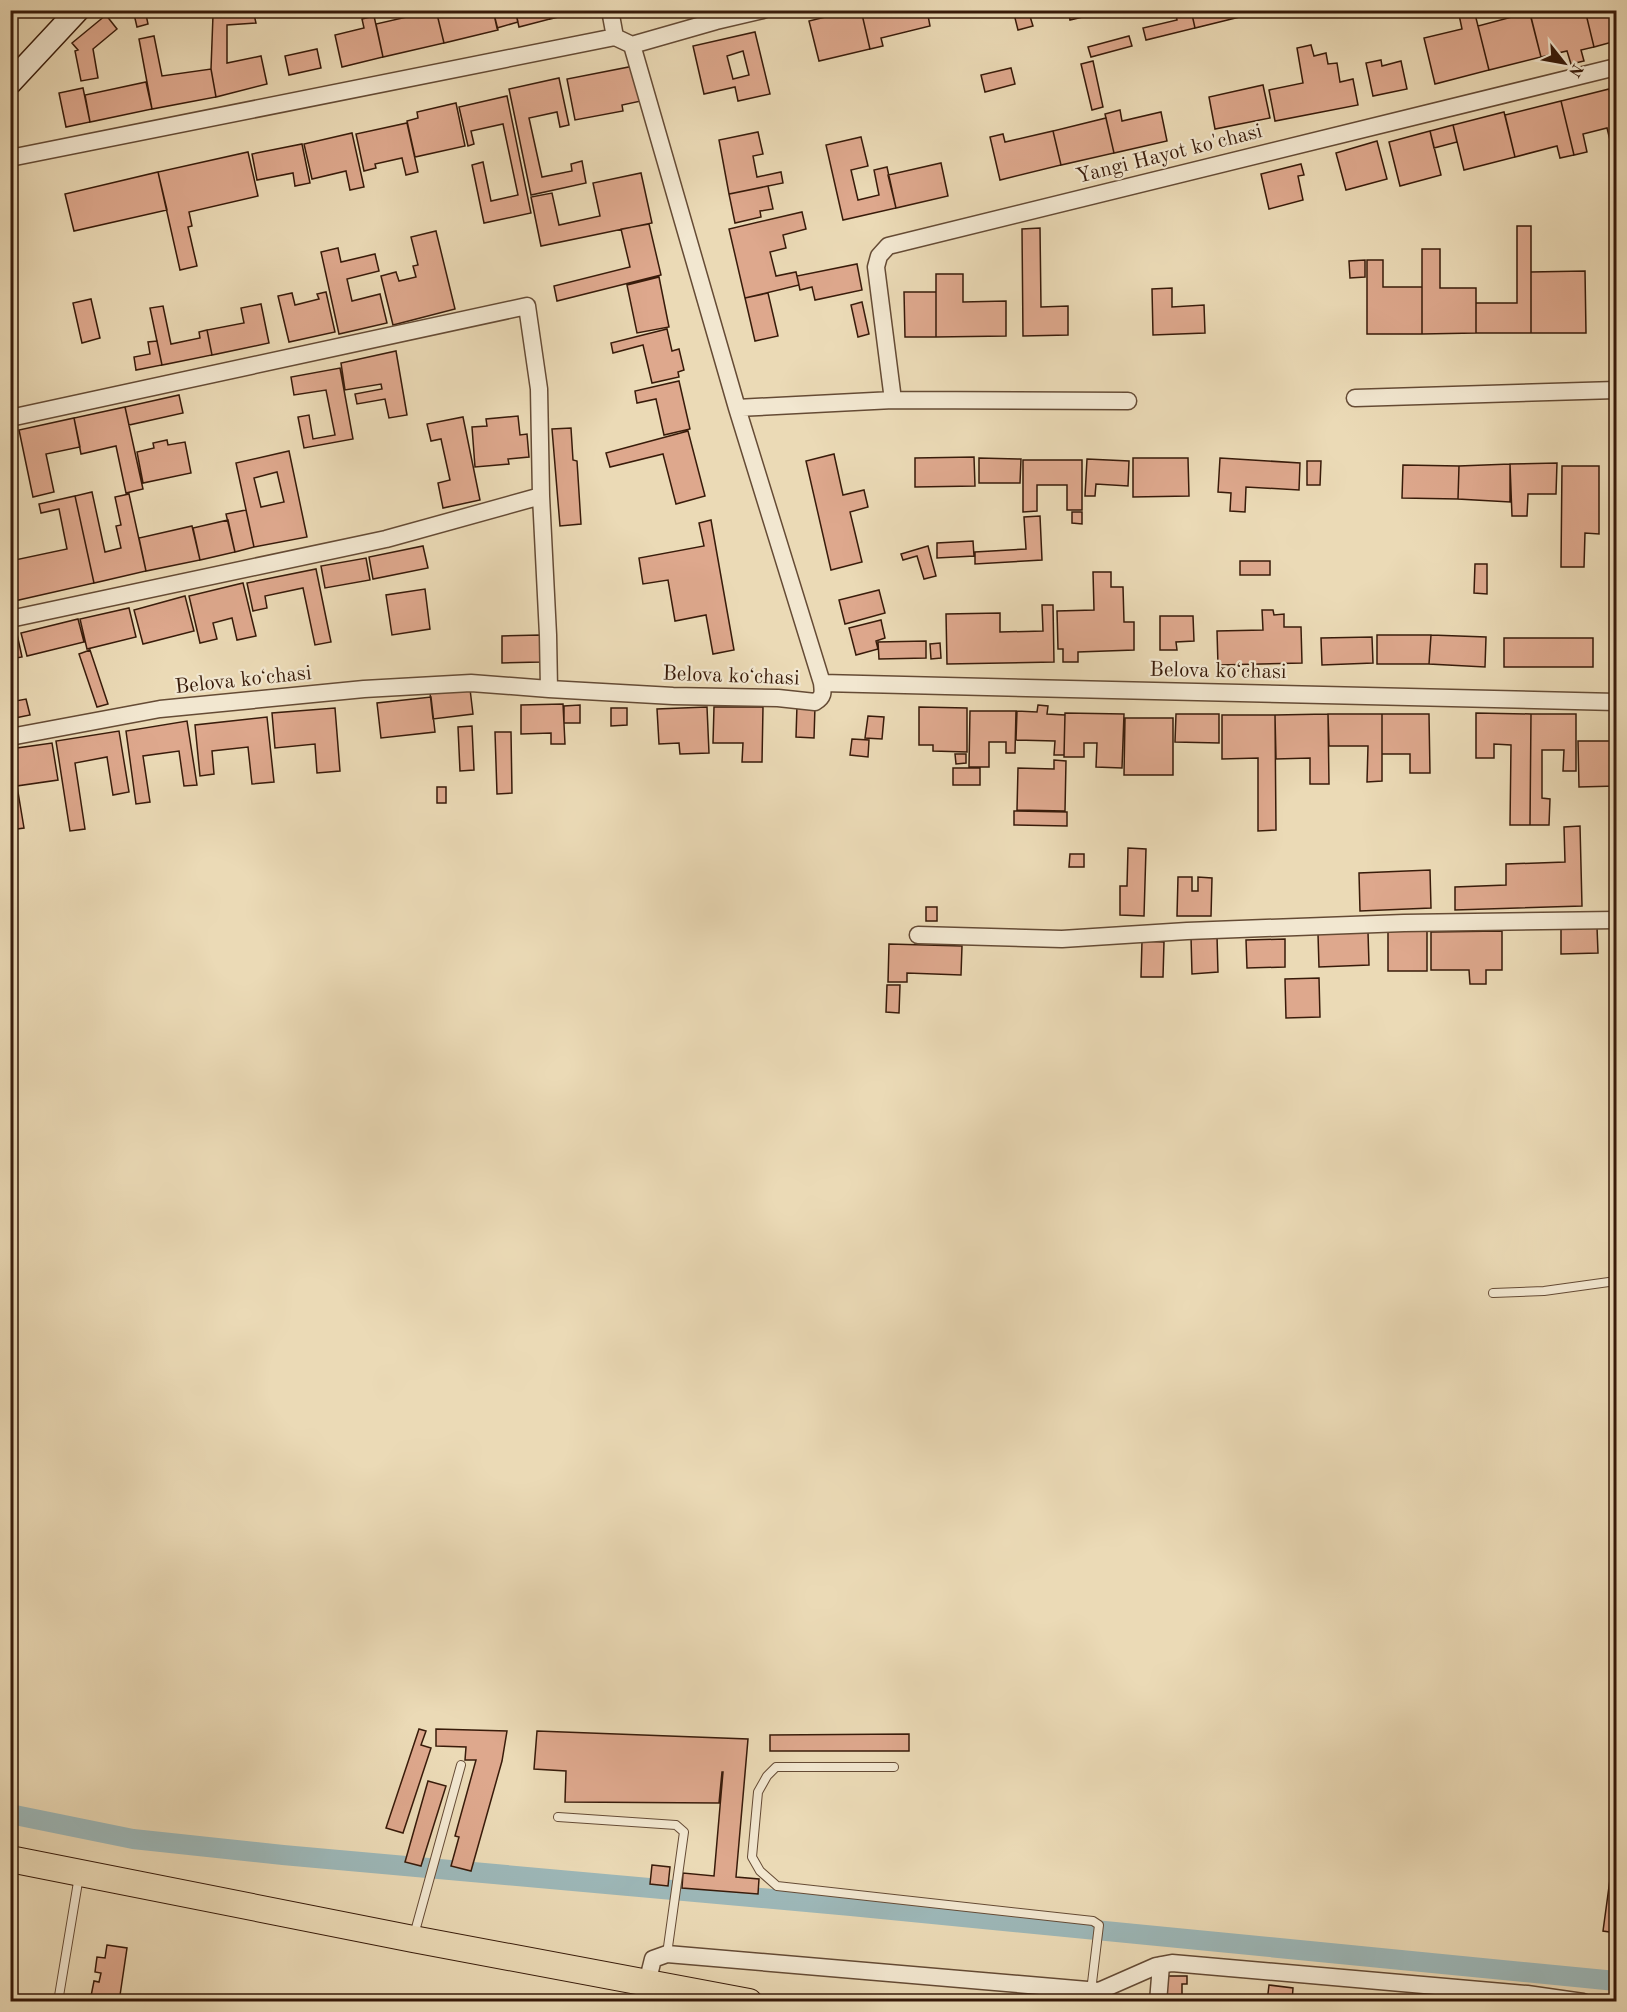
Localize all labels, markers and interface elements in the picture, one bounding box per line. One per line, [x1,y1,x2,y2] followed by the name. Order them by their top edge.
[1534,33,1594,93] north arrow
[1565,60,1585,80] text: N
[1074,121,1265,188] street label: Yangi Hayot ko'chasi
[1149,660,1287,683] street label: Belova koʻchasi
[174,663,313,698] street label: Belova koʻchasi
[662,664,800,689] street label: Belova koʻchasi

